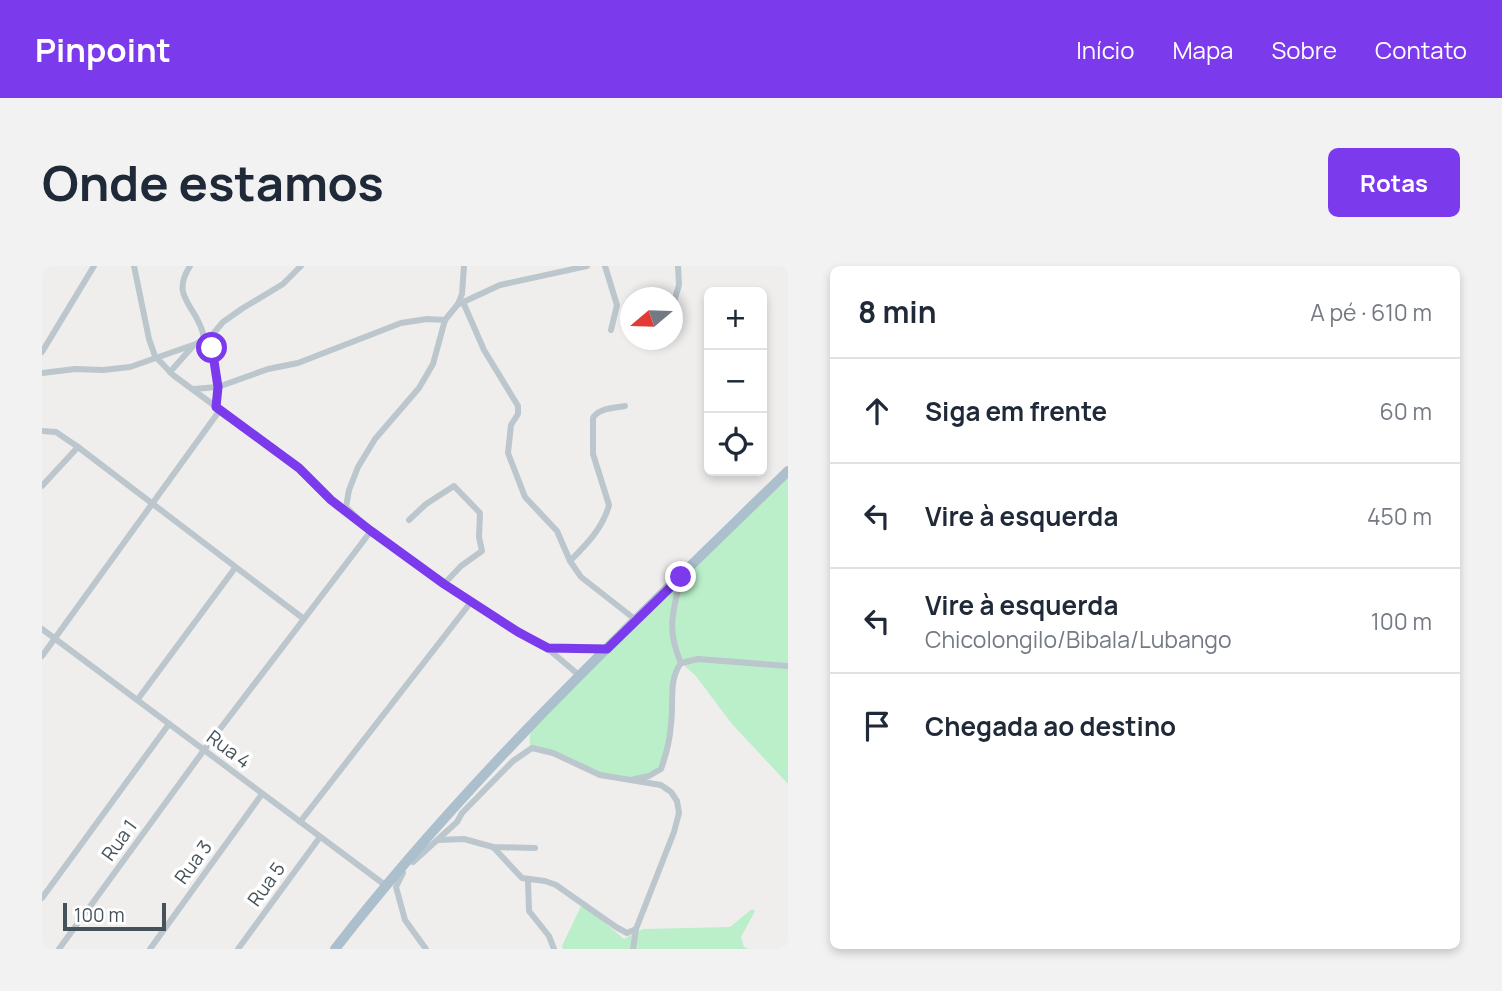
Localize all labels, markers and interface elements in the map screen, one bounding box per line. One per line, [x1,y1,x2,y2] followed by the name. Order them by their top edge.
[35,27,171,72] text: Pinpoint
[1076,33,1134,66] text: Início
[1172,33,1233,66] text: Mapa
[1271,33,1337,66] text: Sobre
[1375,33,1467,66] text: Contato
[1328,148,1460,217] button: Rotas
[42,149,384,216] text: Onde estamos
[620,287,683,350] north arrow
[704,287,767,476] map controls
[704,287,767,350] button: +
[858,291,937,332] text: 8 min
[1310,296,1432,328] text: A pé · 610 m
[196,332,227,363] route start
[704,350,767,413] button: −
[858,392,896,430] icon: ahead
[925,393,1107,429] text: Siga em frente
[1380,395,1432,427] text: 60 m
[704,413,767,476] button: locate
[858,497,896,535] icon: left
[925,498,1118,534] text: Vire à esquerda
[1367,500,1432,532] text: 450 m
[665,561,696,592] route end
[925,587,1118,623] text: Vire à esquerda
[858,602,896,640] icon: left
[1371,605,1432,637] text: 100 m
[925,623,1232,655] text: Chicolongilo/Bibala/Lubango
[858,707,896,745] icon: arrive
[925,708,1176,744] text: Chegada ao destino
[202,724,256,774] street label: Rua 4
[95,814,143,866] street label: Rua 1
[168,835,218,889] street label: Rua 3
[241,857,291,911] street label: Rua 5
[63,900,166,932] scale bar
[74,902,125,928] text: 100 m

